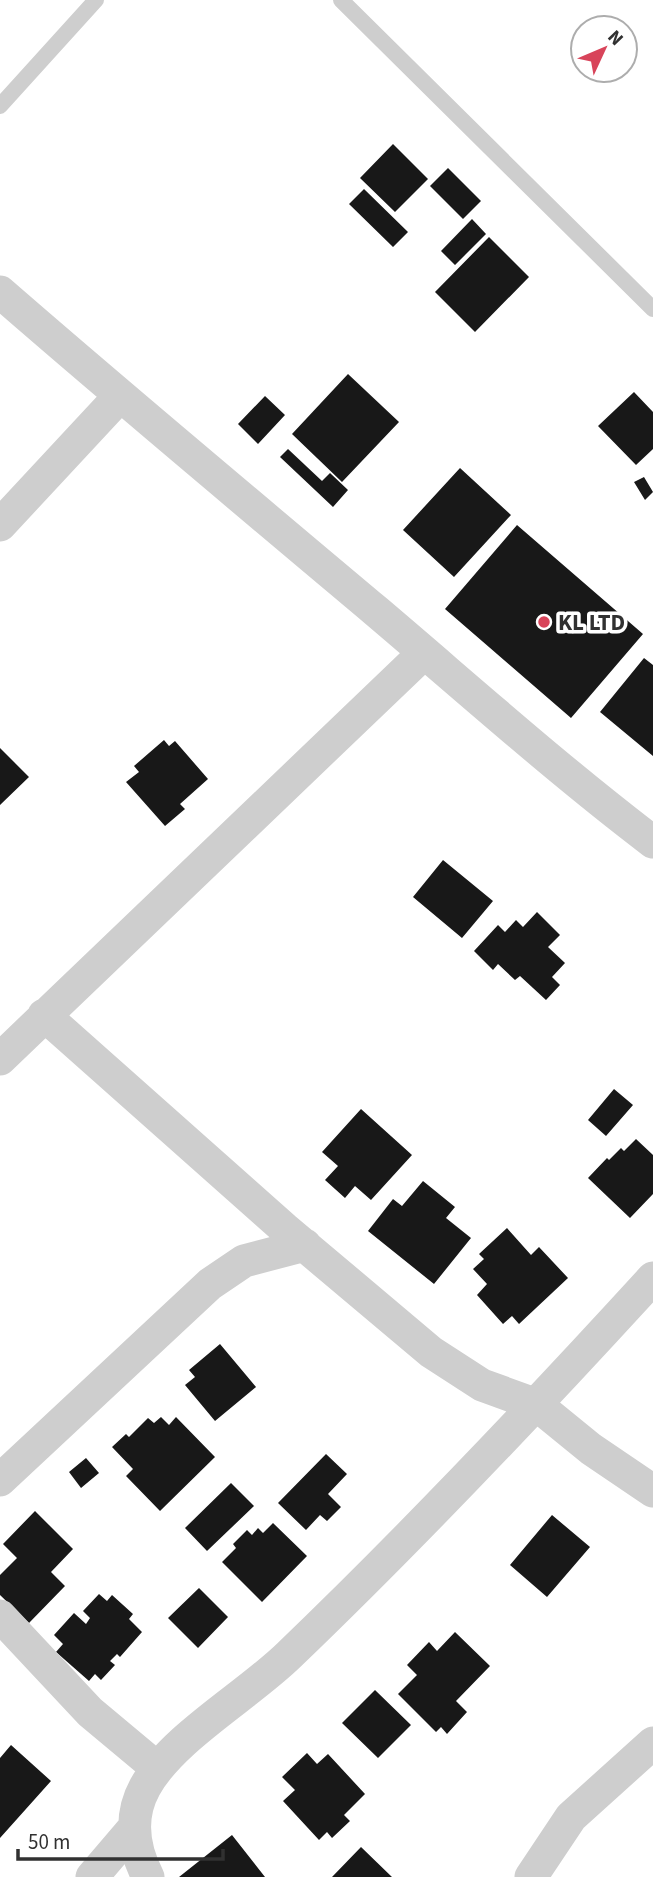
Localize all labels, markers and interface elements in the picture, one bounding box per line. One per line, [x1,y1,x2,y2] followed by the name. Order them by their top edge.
[569,14,639,84] north arrow
[601,24,629,52] text: N
[558,606,625,639] place label: KL LTD
[536,614,552,630] marker: KL LTD
[18,1818,222,1862] scale bar
[28,1827,70,1857] text: 50 m

